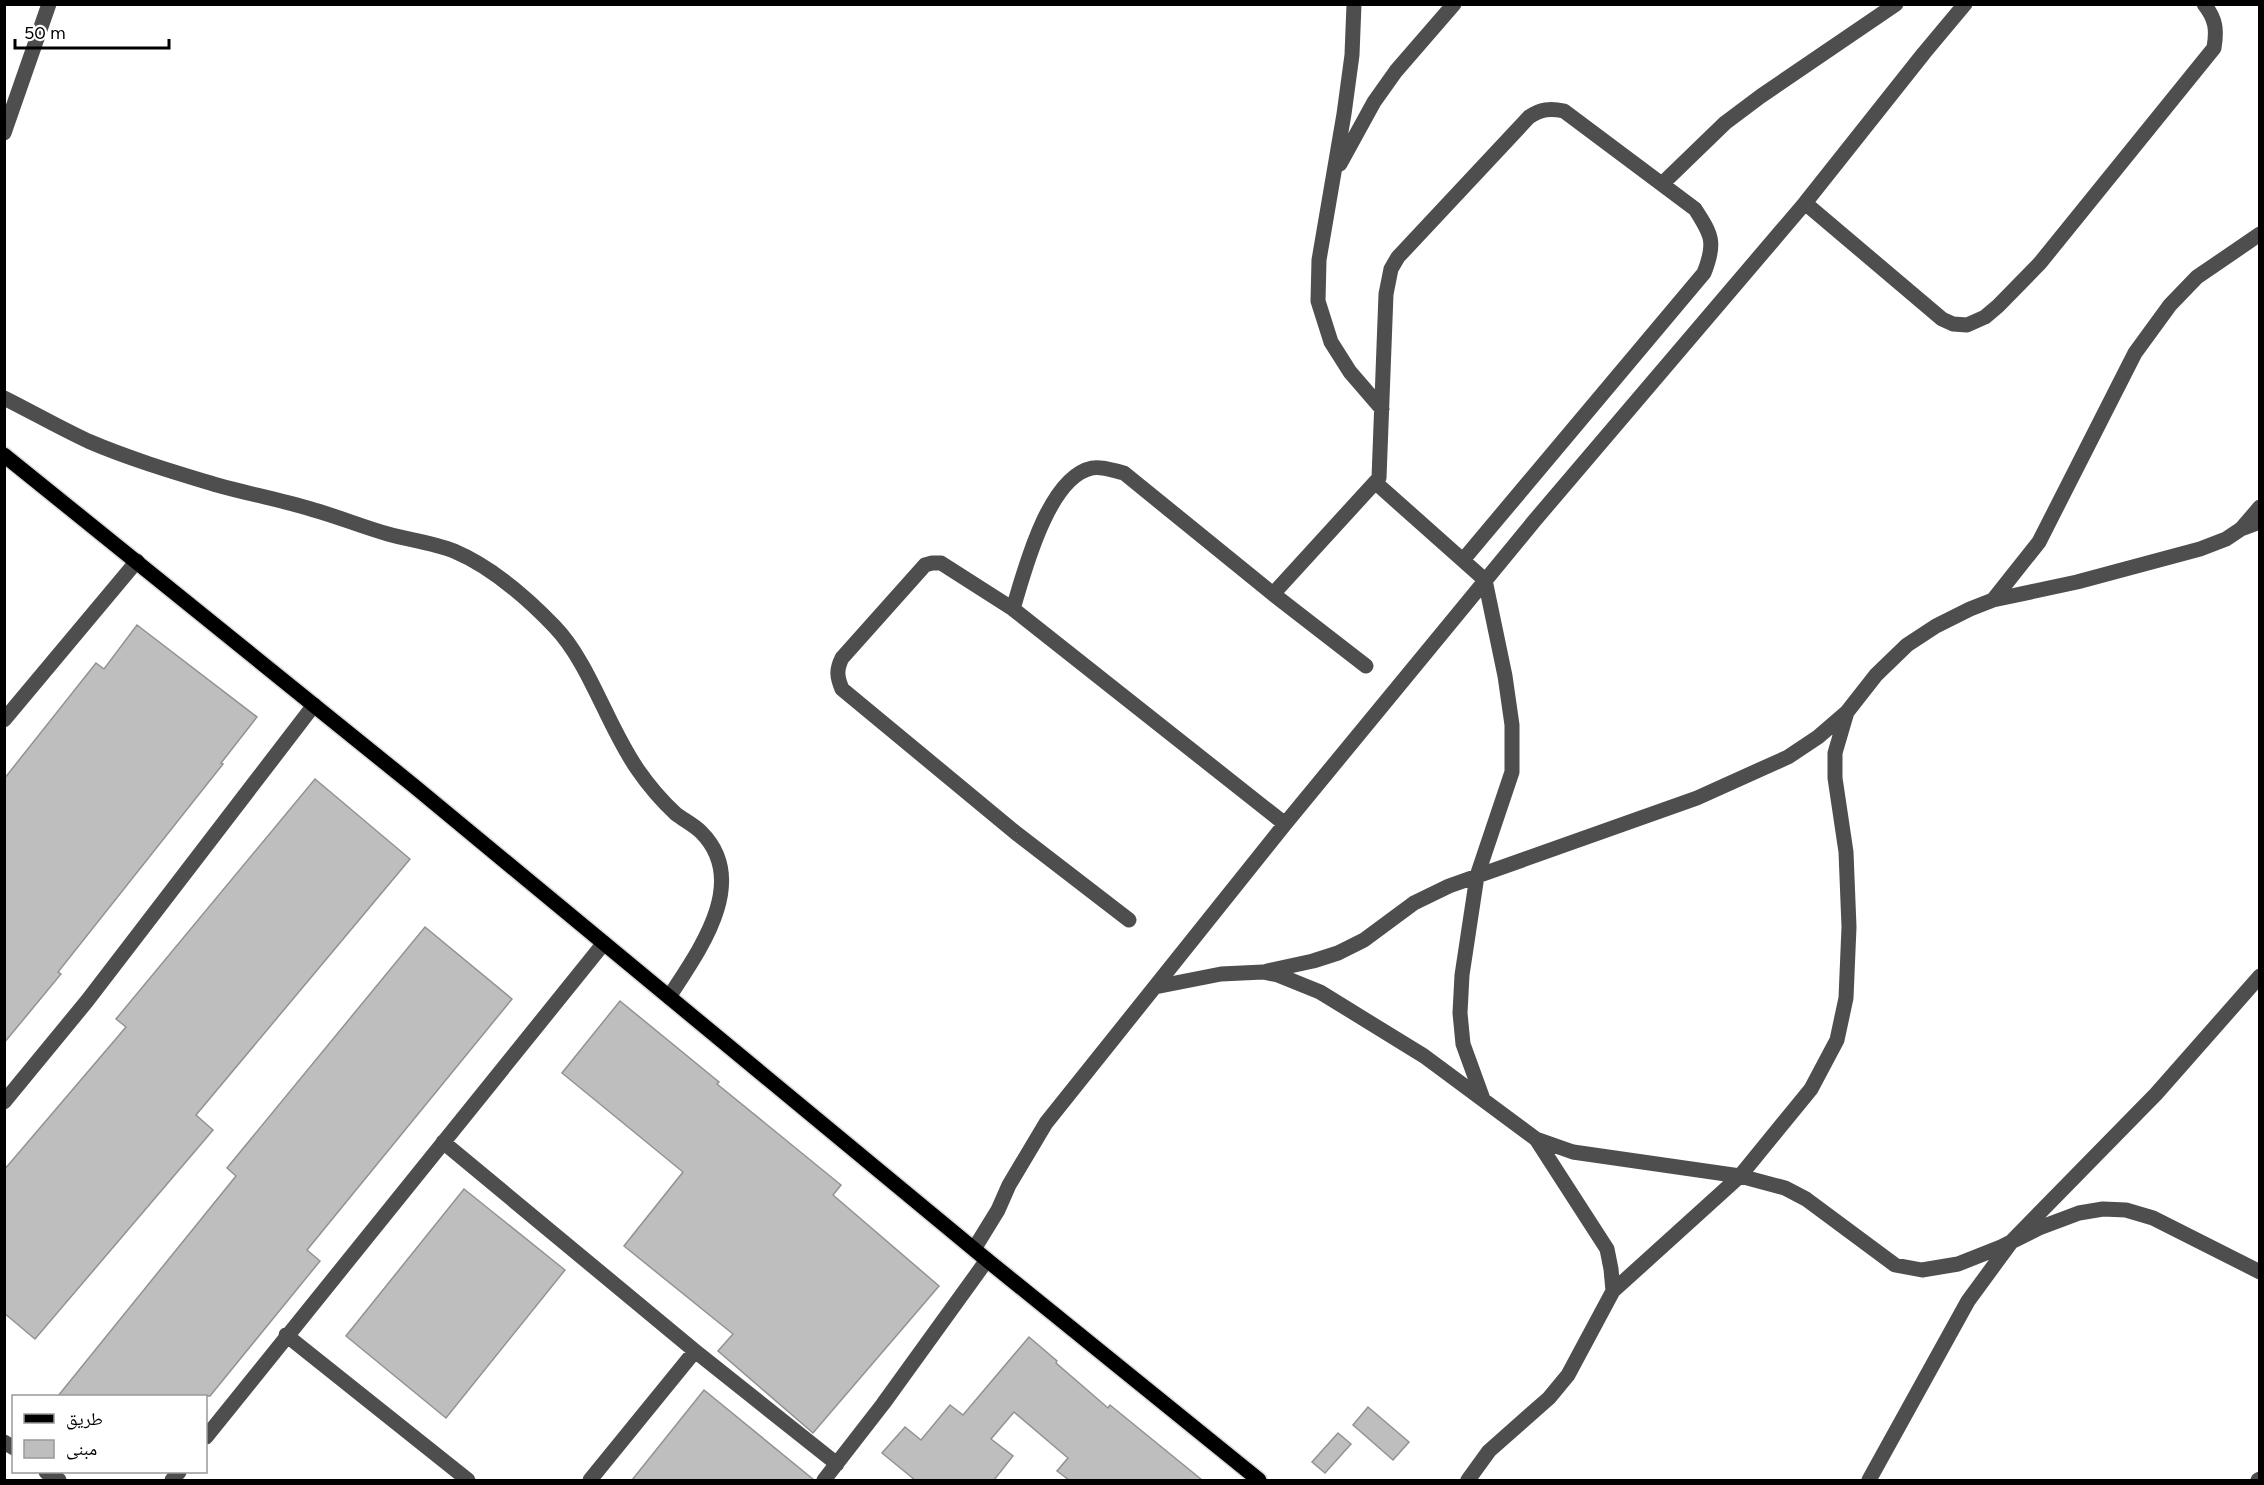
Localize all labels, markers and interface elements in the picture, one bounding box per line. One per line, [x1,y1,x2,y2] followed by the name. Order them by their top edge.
[15,12,170,50] scale bar
[24,22,66,44] text: 50 m
[12,1395,207,1473] legend
[66,1408,103,1430] text: طريق
[66,1438,97,1460] text: مبنى

